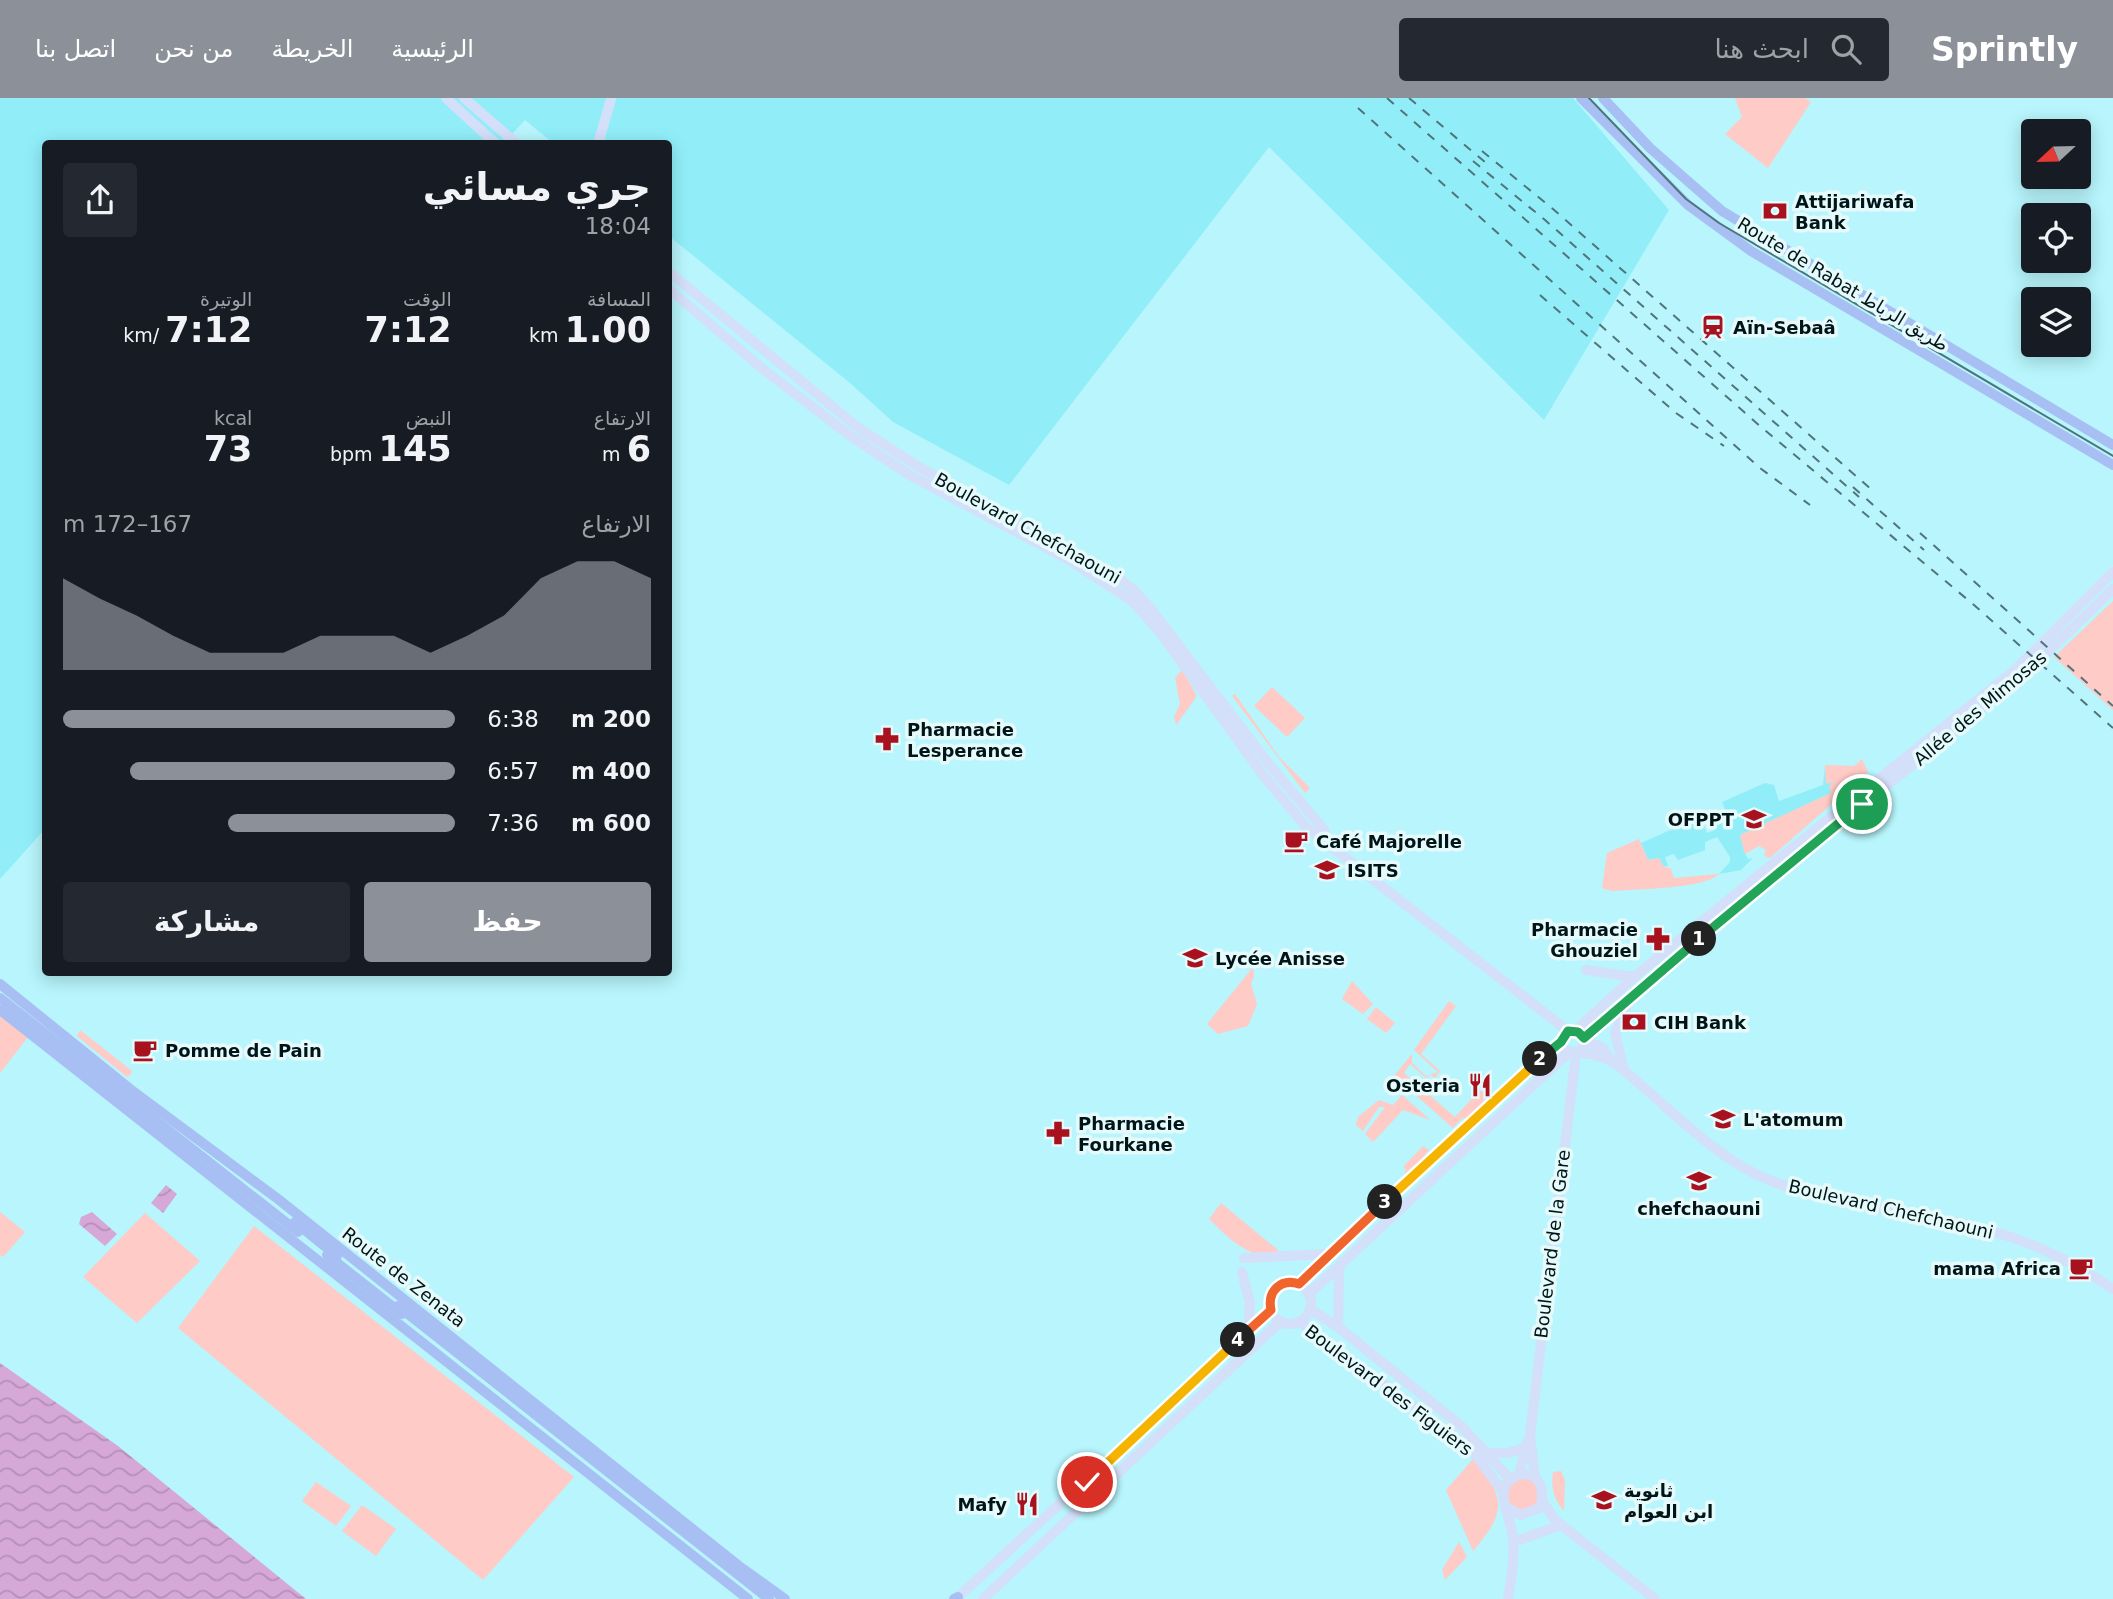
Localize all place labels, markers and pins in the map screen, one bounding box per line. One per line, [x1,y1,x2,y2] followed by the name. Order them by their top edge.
[1795,191,1914,233] place label: Attijariwafa Bank
[1761,197,1789,225] bank icon: Attijariwafa Bank
[1699,313,1727,341] station icon: Aïn-Sebaâ
[1733,317,1836,338] place label: Aïn-Sebaâ
[907,719,1023,761] place label: Pharmacie Lesperance
[873,725,901,753] pharmacy icon: Pharmacie Lesperance
[1832,774,1892,834] pin
[1740,805,1768,833] school or university icon: OFPPT
[1668,809,1735,830] place label: OFPPT
[1282,827,1310,855] cafe icon: Café Majorelle
[1316,831,1462,852] place label: Café Majorelle
[1313,856,1341,884] school or university icon: ISITS
[1347,860,1399,881] place label: ISITS
[1531,919,1638,961] place label: Pharmacie Ghouziel
[1682,922,1716,956] pin: 1
[1644,925,1672,953] pharmacy icon: Pharmacie Ghouziel
[1181,944,1209,972] school or university icon: Lycée Anisse
[1215,948,1345,969] place label: Lycée Anisse
[1620,1008,1648,1036] bank icon: CIH Bank
[1654,1012,1747,1033] place label: CIH Bank
[131,1036,159,1064] cafe icon: Pomme de Pain
[165,1040,322,1061] place label: Pomme de Pain
[1522,1042,1558,1076] pin: 2
[1466,1071,1494,1099] restaurant icon: Osteria
[1386,1075,1460,1096] place label: Osteria
[1709,1105,1737,1133] school or university icon: L'atomum
[1743,1109,1843,1130] place label: L'atomum
[1078,1113,1185,1155] place label: Pharmacie Fourkane
[1044,1119,1072,1147] pharmacy icon: Pharmacie Fourkane
[1685,1167,1713,1195] school or university icon: chefchaouni
[1368,1184,1402,1220] pin: 3
[1637,1198,1761,1219] place label: chefchaouni
[2067,1254,2095,1282] cafe icon: mama Africa
[1933,1258,2061,1279] place label: mama Africa
[1220,1322,1256,1358] pin: 4
[1057,1452,1117,1512] pin
[1624,1480,1713,1523] place label: ثانوية ابن العوام
[1590,1486,1618,1514] school or university icon: ثانوية ابن العوام
[1013,1490,1041,1518] restaurant icon: Mafy
[957,1494,1007,1515] place label: Mafy

